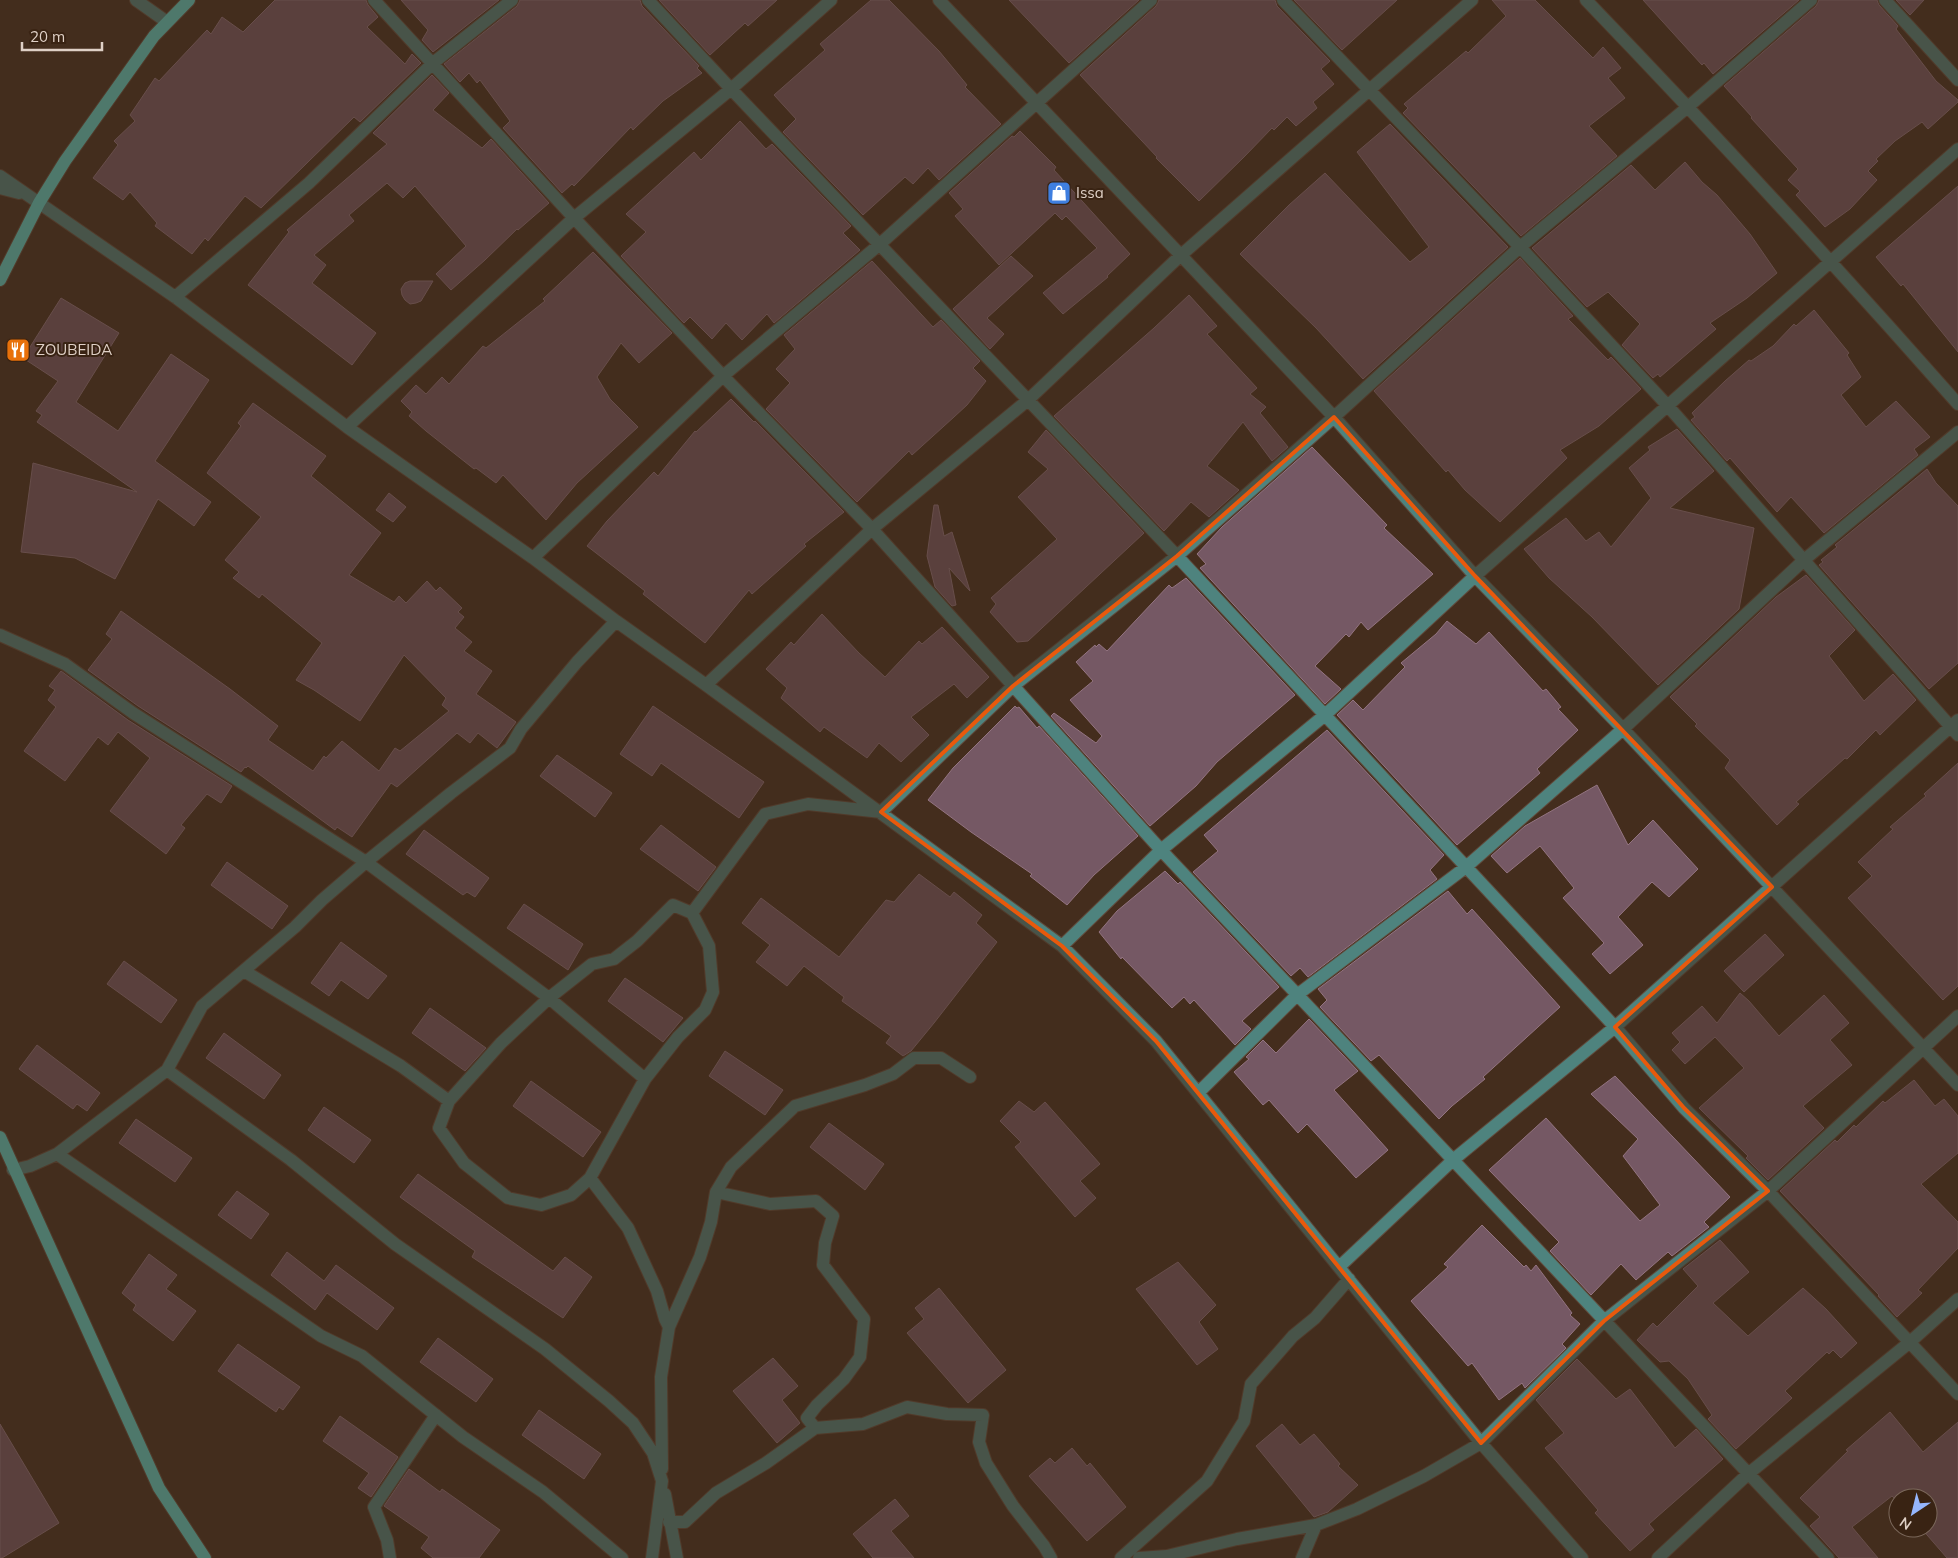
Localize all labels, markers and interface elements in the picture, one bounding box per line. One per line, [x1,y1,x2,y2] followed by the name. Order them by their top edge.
[22,20,102,52] scale bar
[30,27,65,46] text: 20 m
[1046,180,1072,206] shop icon: Issa
[1076,183,1104,202] place label: Issa
[5,337,31,363] restaurant icon: ZOUBEIDA
[36,340,112,359] place label: ZOUBEIDA
[1888,1488,1938,1538] north arrow
[1896,1513,1915,1534] text: N

